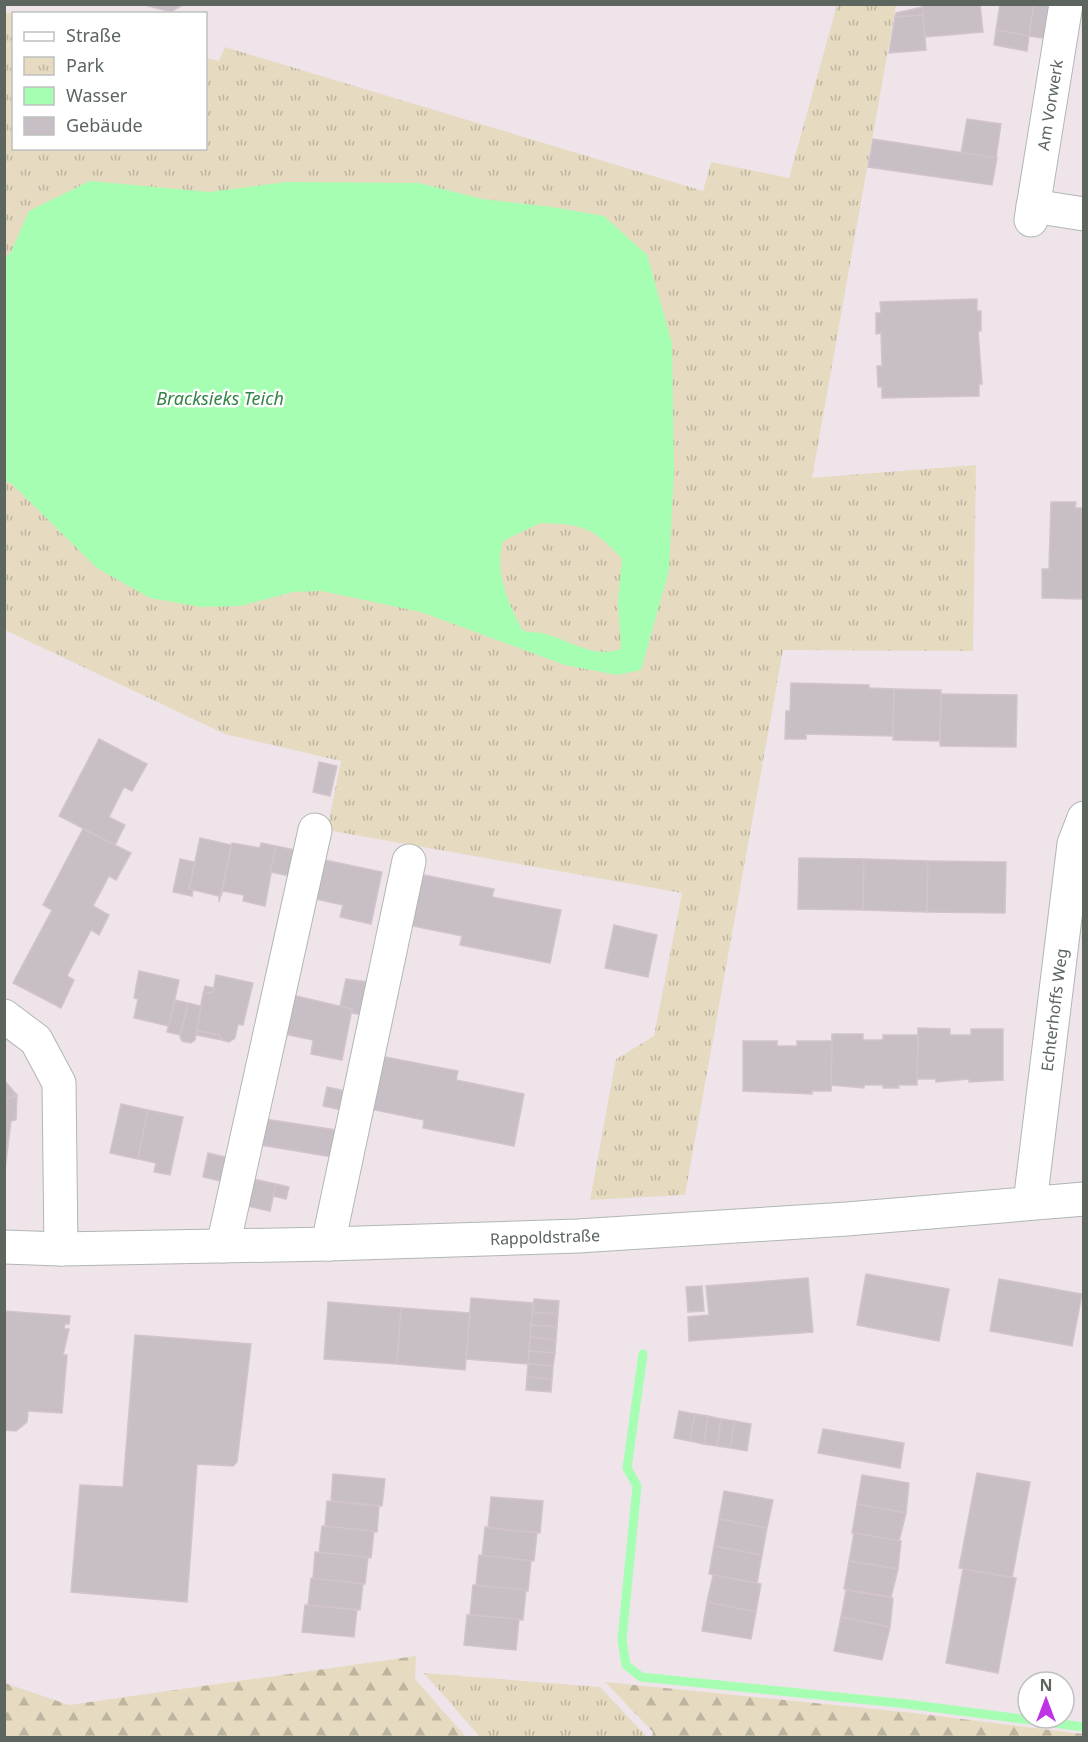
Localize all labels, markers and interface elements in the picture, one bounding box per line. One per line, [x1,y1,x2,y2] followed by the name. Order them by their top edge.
[12,12,207,150] legend
[66,23,121,47] text: Straße
[66,53,104,77] text: Park
[1032,58,1068,152] street label: Am Vorwerk
[66,83,128,107] text: Wasser
[66,113,143,137] text: Gebäude
[156,386,284,410] water label: Bracksieks Teich
[1036,947,1072,1073] street label: Echterhoffs Weg
[490,1224,600,1250] street label: Rappoldstraße
[1016,1670,1076,1730] north arrow
[1039,1674,1053,1696] text: N

